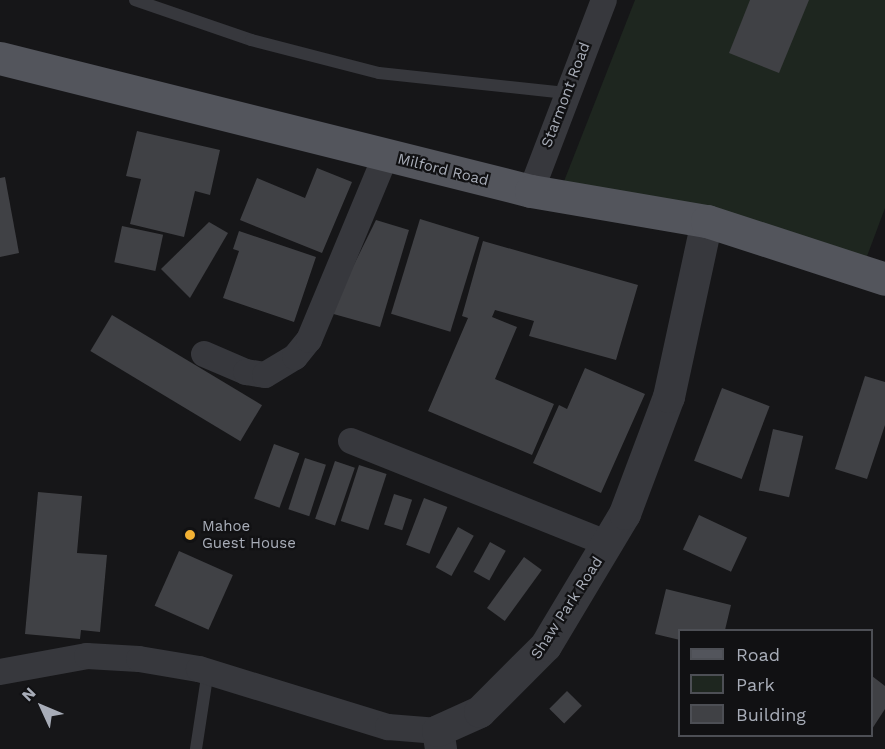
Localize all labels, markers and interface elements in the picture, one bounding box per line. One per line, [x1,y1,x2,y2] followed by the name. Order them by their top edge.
[538,40,594,150] street label: Starmont Road
[396,150,490,190] street label: Milford Road
[202,517,296,552] place label: Mahoe Guest House
[183,528,197,542] marker: Mahoe Guest House
[527,553,607,663] street label: Shaw Park Road
[678,629,873,737] legend
[736,644,780,665] text: Road
[736,674,775,695] text: Park
[12,677,72,737] north arrow
[18,683,40,705] text: N
[736,704,806,725] text: Building

